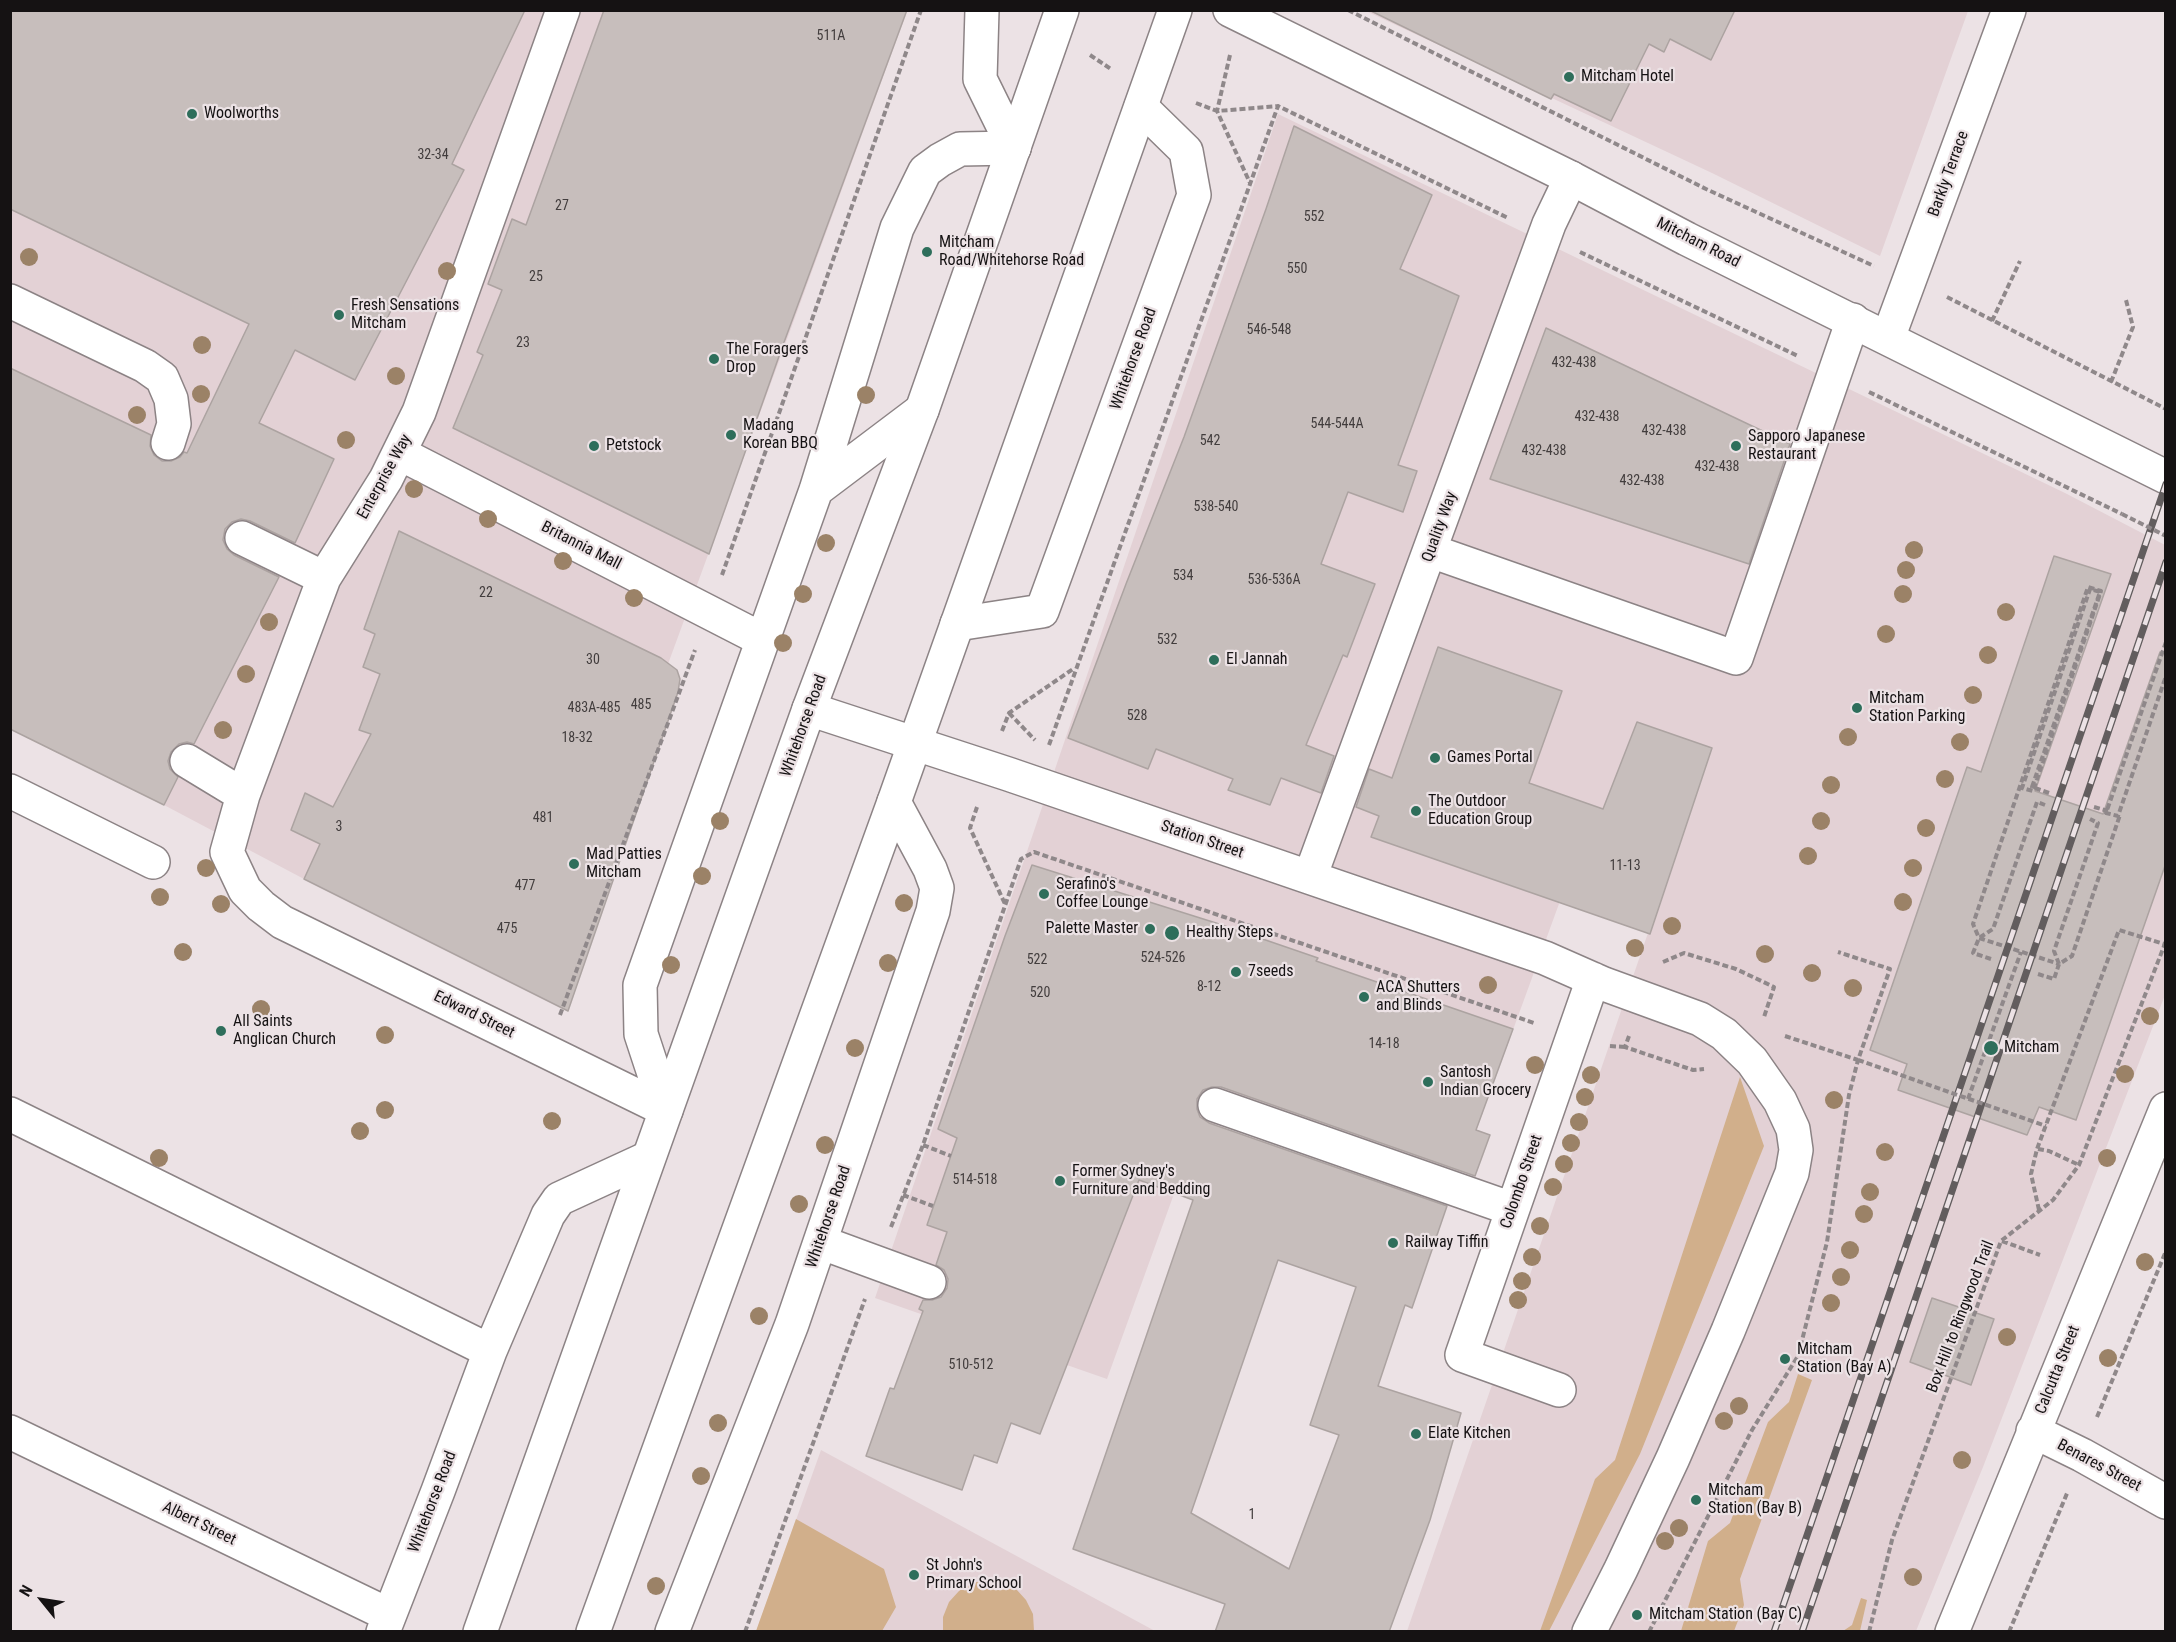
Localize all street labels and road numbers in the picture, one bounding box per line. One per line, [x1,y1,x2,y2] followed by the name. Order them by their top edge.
[1925,129,1973,219] street label: Barkly Terrace
[1653,214,1743,272] street label: Mitcham Road
[1107,305,1161,413] street label: Whitehorse Road
[354,431,416,523] street label: Enterprise Way
[1418,489,1462,565] street label: Quality Way
[538,518,624,574] street label: Britannia Mall
[777,672,831,780] street label: Whitehorse Road
[1158,817,1246,863] street label: Station Street
[430,987,518,1043] street label: Edward Street
[1497,1133,1547,1231] street label: Colombo Street
[802,1163,856,1271] street label: Whitehorse Road
[1923,1238,1999,1396] street label: Box Hill to Ringwood Trail
[2032,1323,2084,1417] street label: Calcutta Street
[2054,1436,2144,1496] street label: Benares Street
[405,1449,461,1555] street label: Whitehorse Road
[159,1498,239,1550] street label: Albert Street

